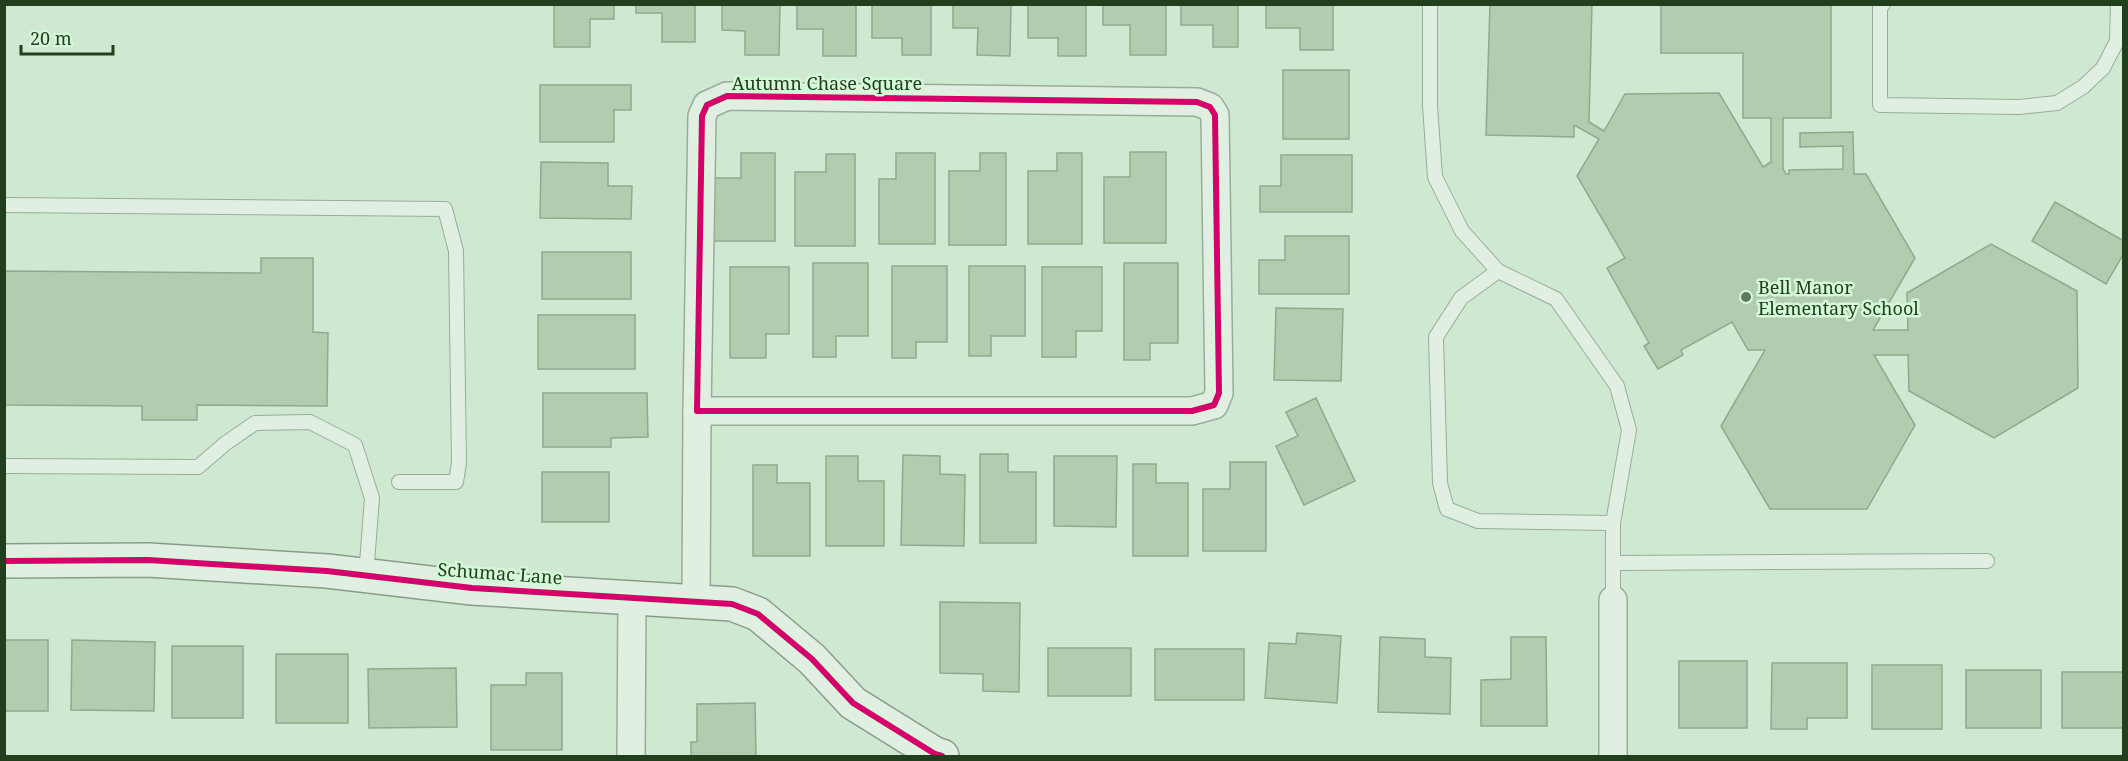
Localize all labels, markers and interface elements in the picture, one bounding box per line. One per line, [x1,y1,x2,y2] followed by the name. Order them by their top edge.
[21,18,112,56] scale bar
[30,26,72,50] text: 20 m
[732,71,922,95] street label: Autumn Chase Square
[1758,275,1919,320] place label: Bell Manor Elementary School
[1739,290,1753,304] marker: Bell Manor Elementary School
[437,557,563,589] street label: Schumac Lane

